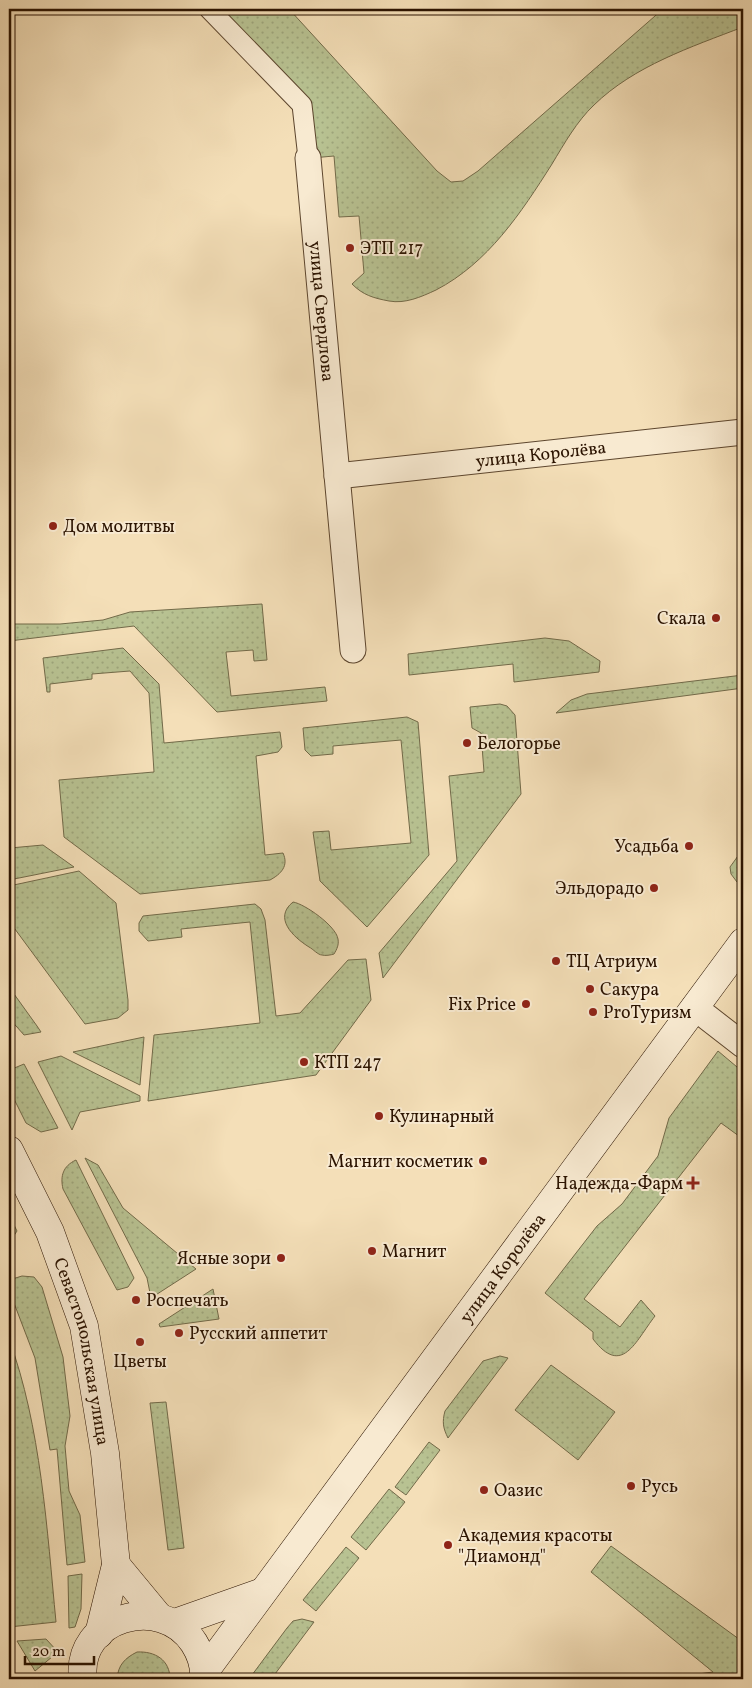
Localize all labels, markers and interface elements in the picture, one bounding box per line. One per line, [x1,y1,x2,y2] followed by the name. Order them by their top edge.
[360,237,423,262] place label: ЭТП 217
[302,240,339,383] street label: улица Свердлова
[344,242,356,254] marker: ЭТП 217
[474,436,608,475] street label: улица Королёва
[63,515,175,540] place label: Дом молитвы
[47,520,59,532] marker: Дом молитвы
[657,607,706,632] place label: Скала
[710,612,722,624] marker: Скала
[477,732,561,757] place label: Белогорье
[461,737,473,749] marker: Белогорье
[614,835,679,860] place label: Усадьба
[683,840,695,852] marker: Усадьба
[555,877,644,902] place label: Эльдорадо
[648,882,660,894] marker: Эльдорадо
[566,950,657,975] place label: ТЦ Атриум
[550,955,562,967] marker: ТЦ Атриум
[600,978,659,1003] place label: Сакура
[584,983,596,995] marker: Сакура
[448,993,516,1018] place label: Fix Price
[520,998,532,1010] marker: Fix Price
[603,1001,691,1026] place label: ProТуризм
[587,1006,599,1018] marker: ProТуризм
[314,1051,382,1076] place label: КТП 247
[298,1056,310,1068] marker: КТП 247
[389,1105,494,1130] place label: Кулинарный
[373,1110,385,1122] marker: Кулинарный
[328,1150,473,1175] place label: Магнит косметик
[477,1155,489,1167] marker: Магнит косметик
[555,1172,683,1197] place label: Надежда-Фарм
[687,1177,699,1189] marker: Надежда-Фарм
[455,1209,553,1329] street label: улица Королёва
[382,1240,446,1265] place label: Магнит
[366,1245,378,1257] marker: Магнит
[177,1247,271,1272] place label: Ясные зори
[275,1252,287,1264] marker: Ясные зори
[46,1254,115,1448] street label: Севастопольская улица
[146,1289,229,1314] place label: Роспечать
[130,1294,142,1306] marker: Роспечать
[189,1322,328,1347] place label: Русский аппетит
[173,1327,185,1339] marker: Русский аппетит
[134,1336,146,1348] marker: Цветы
[113,1350,167,1375] place label: Цветы
[641,1475,678,1500] place label: Русь
[494,1479,543,1504] place label: Оазис
[625,1480,637,1492] marker: Русь
[478,1484,490,1496] marker: Оазис
[458,1524,613,1570] place label: Академия красоты "Диамонд"
[442,1539,454,1551] marker: Академия красоты "Диамонд"
[25,1633,94,1665] scale bar
[32,1642,65,1663] text: 20 m

